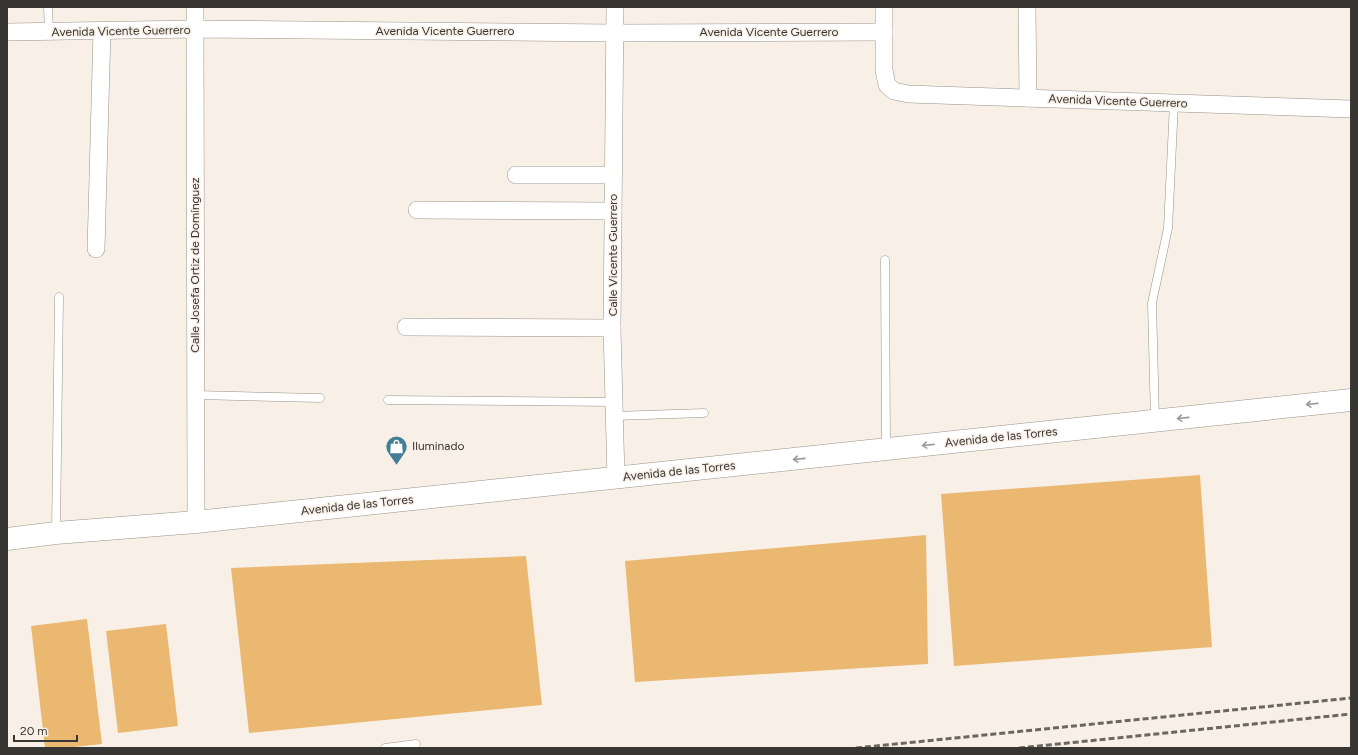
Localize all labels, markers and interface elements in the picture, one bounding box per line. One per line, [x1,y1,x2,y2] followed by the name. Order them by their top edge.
[51,23,191,39] street label: Avenida Vicente Guerrero
[375,24,515,38] street label: Avenida Vicente Guerrero
[699,25,839,39] street label: Avenida Vicente Guerrero
[1048,92,1188,110] street label: Avenida Vicente Guerrero
[188,177,202,353] street label: Calle Josefa Ortiz de Domínguez
[606,194,620,316] street label: Calle Vicente Guerrero
[1306,401,1319,408] one-way arrow
[1177,414,1190,422] one-way arrow
[944,424,1058,450] street label: Avenida de las Torres
[383,433,409,466] shop icon: Iluminado
[412,439,464,453] place label: Iluminado
[922,441,935,449] one-way arrow
[793,455,806,462] one-way arrow
[622,458,736,484] street label: Avenida de las Torres
[300,492,414,518] street label: Avenida de las Torres
[14,717,77,743] scale bar
[20,724,48,738] text: 20 m

